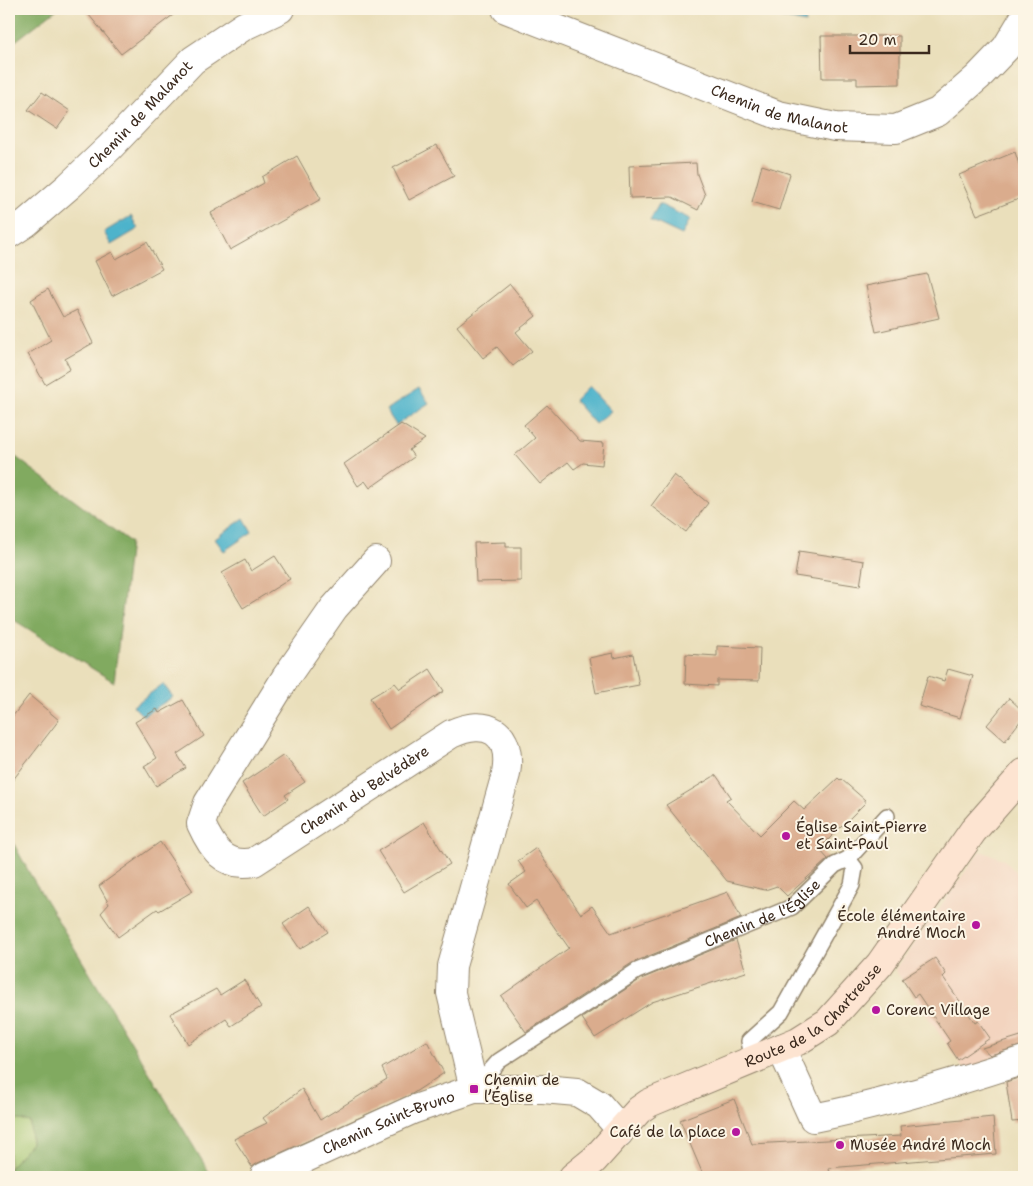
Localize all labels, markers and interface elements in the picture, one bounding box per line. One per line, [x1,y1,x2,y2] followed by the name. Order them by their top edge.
[850,22,929,54] scale bar
[858,30,897,50] text: 20 m
[84,56,197,173] street label: Chemin de Malanot
[708,80,849,137] street label: Chemin de Malanot
[296,741,433,840] street label: Chemin du Belvédère
[796,816,927,854] place label: Église Saint-Pierre et Saint-Paul
[780,830,792,842] marker: Église Saint-Pierre et Saint-Paul
[701,875,825,952] street label: Chemin de l'Église
[837,905,966,943] place label: École élémentaire André Moch
[970,919,982,931] marker: École élémentaire André Moch
[741,959,886,1072] street label: Route de la Chartreuse
[886,1000,990,1020] place label: Corenc Village
[870,1004,882,1016] marker: Corenc Village
[484,1070,560,1107] place label: Chemin de l’Église
[468,1083,480,1095] marker: Chemin de l’Église
[319,1086,457,1159] street label: Chemin Saint-Bruno
[610,1122,726,1142] place label: Café de la place
[730,1126,742,1138] marker: Café de la place
[850,1135,991,1155] place label: Musée André Moch
[834,1139,846,1151] marker: Musée André Moch

